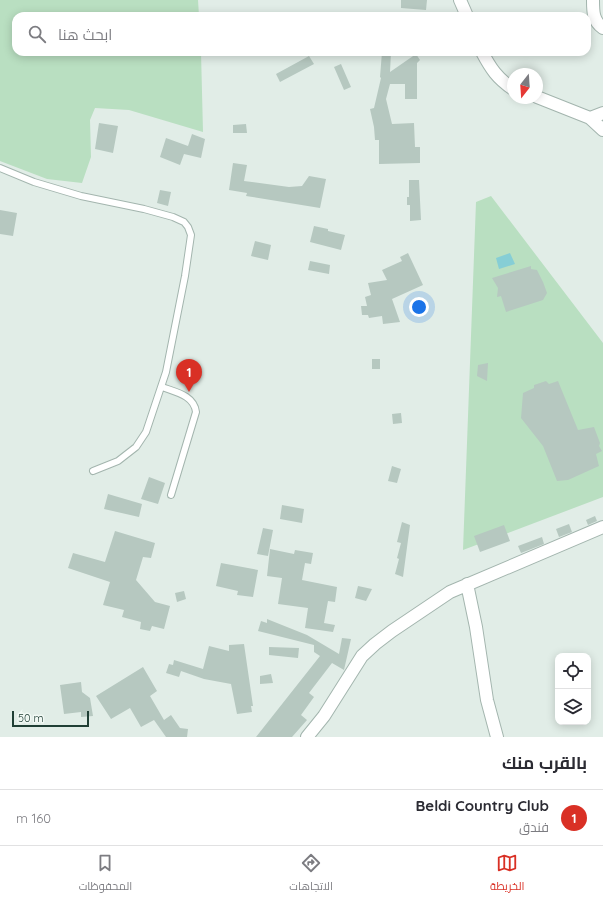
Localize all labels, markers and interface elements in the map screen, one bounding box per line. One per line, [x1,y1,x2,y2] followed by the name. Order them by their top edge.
[12,12,591,56] search box
[26,23,48,45] icon: search
[58,25,112,44] text: ابحث هنا
[507,68,543,104] north arrow
[409,297,429,317] your location
[176,359,202,392] pin: 1
[555,653,591,725] map controls
[555,653,591,689] button: locate
[555,689,591,725] button: layers
[12,709,89,728] scale bar
[18,711,44,725] text: 50 m
[502,752,587,773] text: بالقرب منك
[416,796,549,815] text: Beldi Country Club
[16,810,51,826] text: 160 m
[571,810,577,826] text: 1
[519,819,549,835] text: فندق
[79,852,132,896] tab: المحفوظات
[289,852,333,896] tab: الاتجاهات
[490,852,524,896] tab: الخريطة

